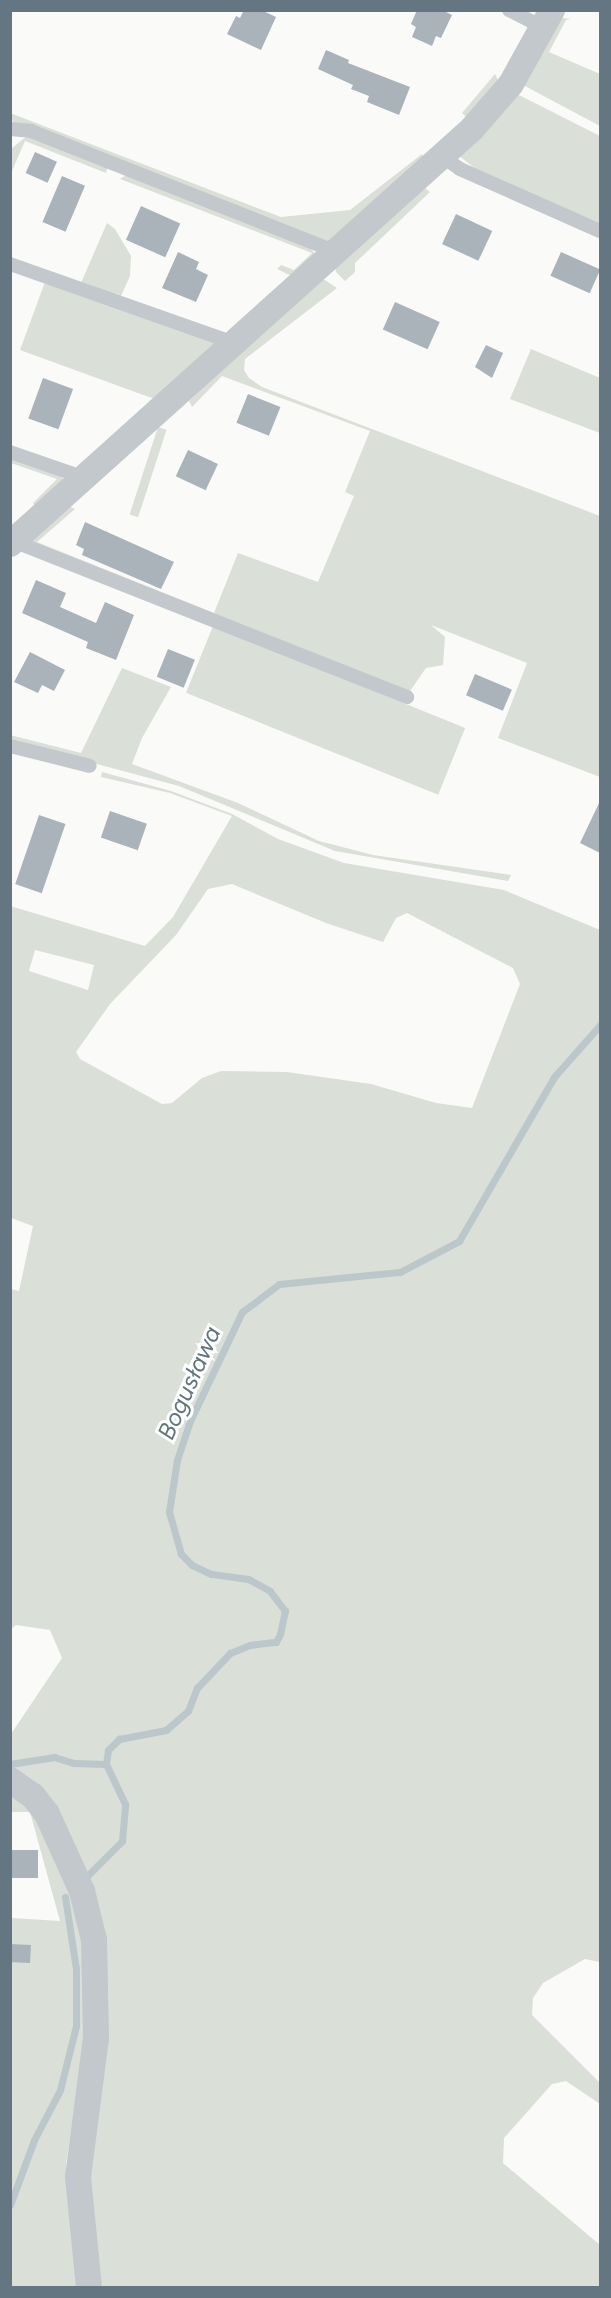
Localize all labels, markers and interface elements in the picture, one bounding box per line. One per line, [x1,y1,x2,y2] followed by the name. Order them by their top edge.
[151,1322,227,1444] water label: Bogusława

